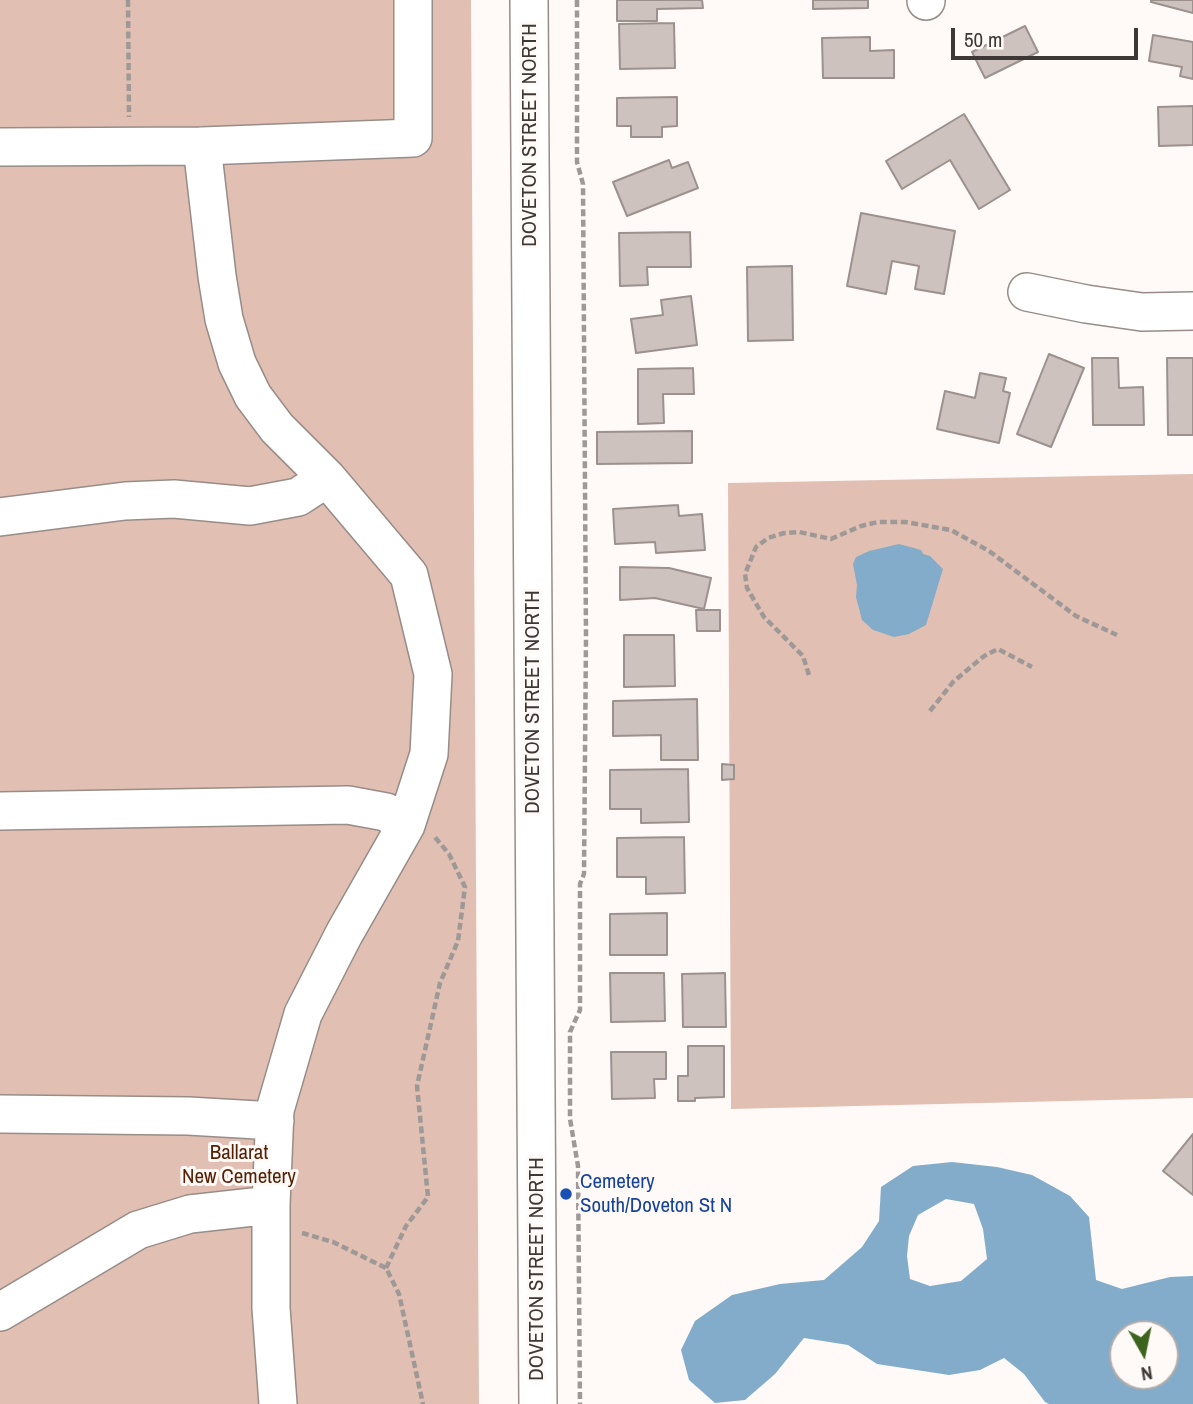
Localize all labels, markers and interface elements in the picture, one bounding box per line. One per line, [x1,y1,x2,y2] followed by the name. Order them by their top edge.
[955,14,1142,58] scale bar
[517,23,543,247] street label: DOVETON STREET NORTH
[964,25,1002,54] text: 50 m
[520,590,546,814] street label: DOVETON STREET NORTH
[182,1140,296,1190] park label: Ballarat New Cemetery
[524,1157,550,1381] street label: DOVETON STREET NORTH
[580,1169,732,1219] place label: Cemetery South/Doveton St N
[558,1186,574,1202] marker: Cemetery South/Doveton St N
[1109,1320,1179,1390] north arrow
[1139,1360,1155,1387] text: N

